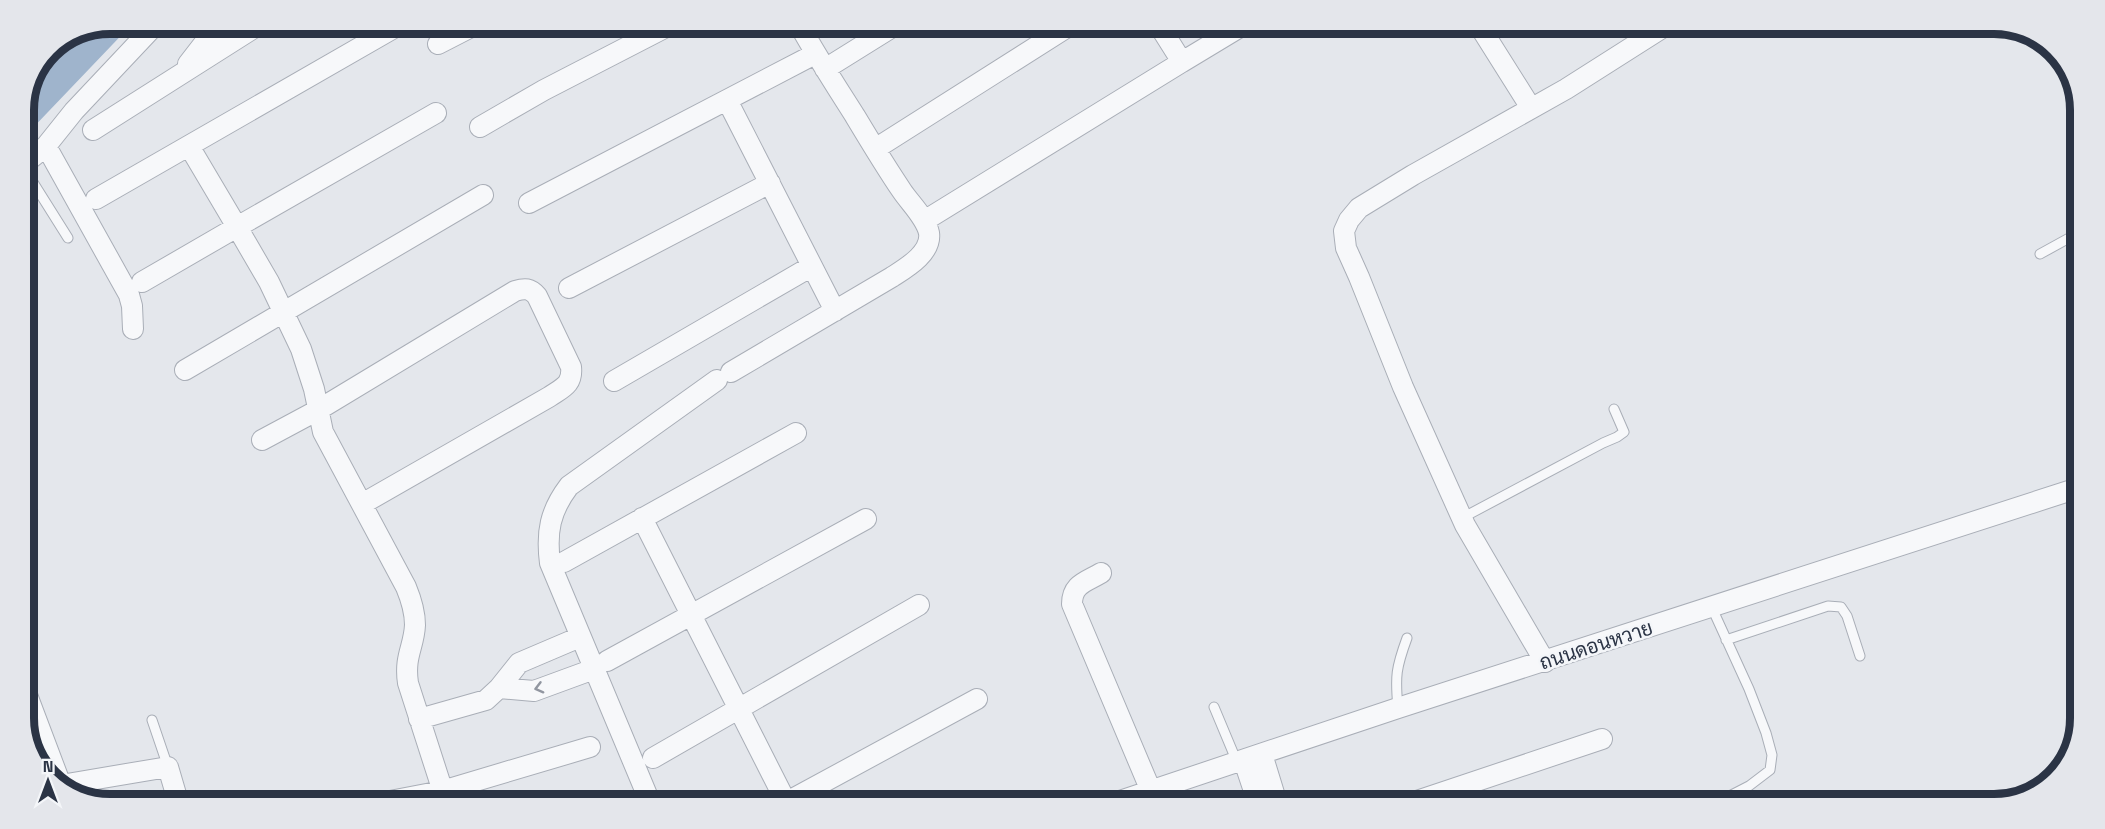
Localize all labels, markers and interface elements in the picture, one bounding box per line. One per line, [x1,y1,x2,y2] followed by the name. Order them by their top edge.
[1536,614,1656,676] street label: ถนนดอนหวาย
[534,681,545,693] one-way arrow
[18,751,78,811] north arrow
[43,756,53,777] text: N

